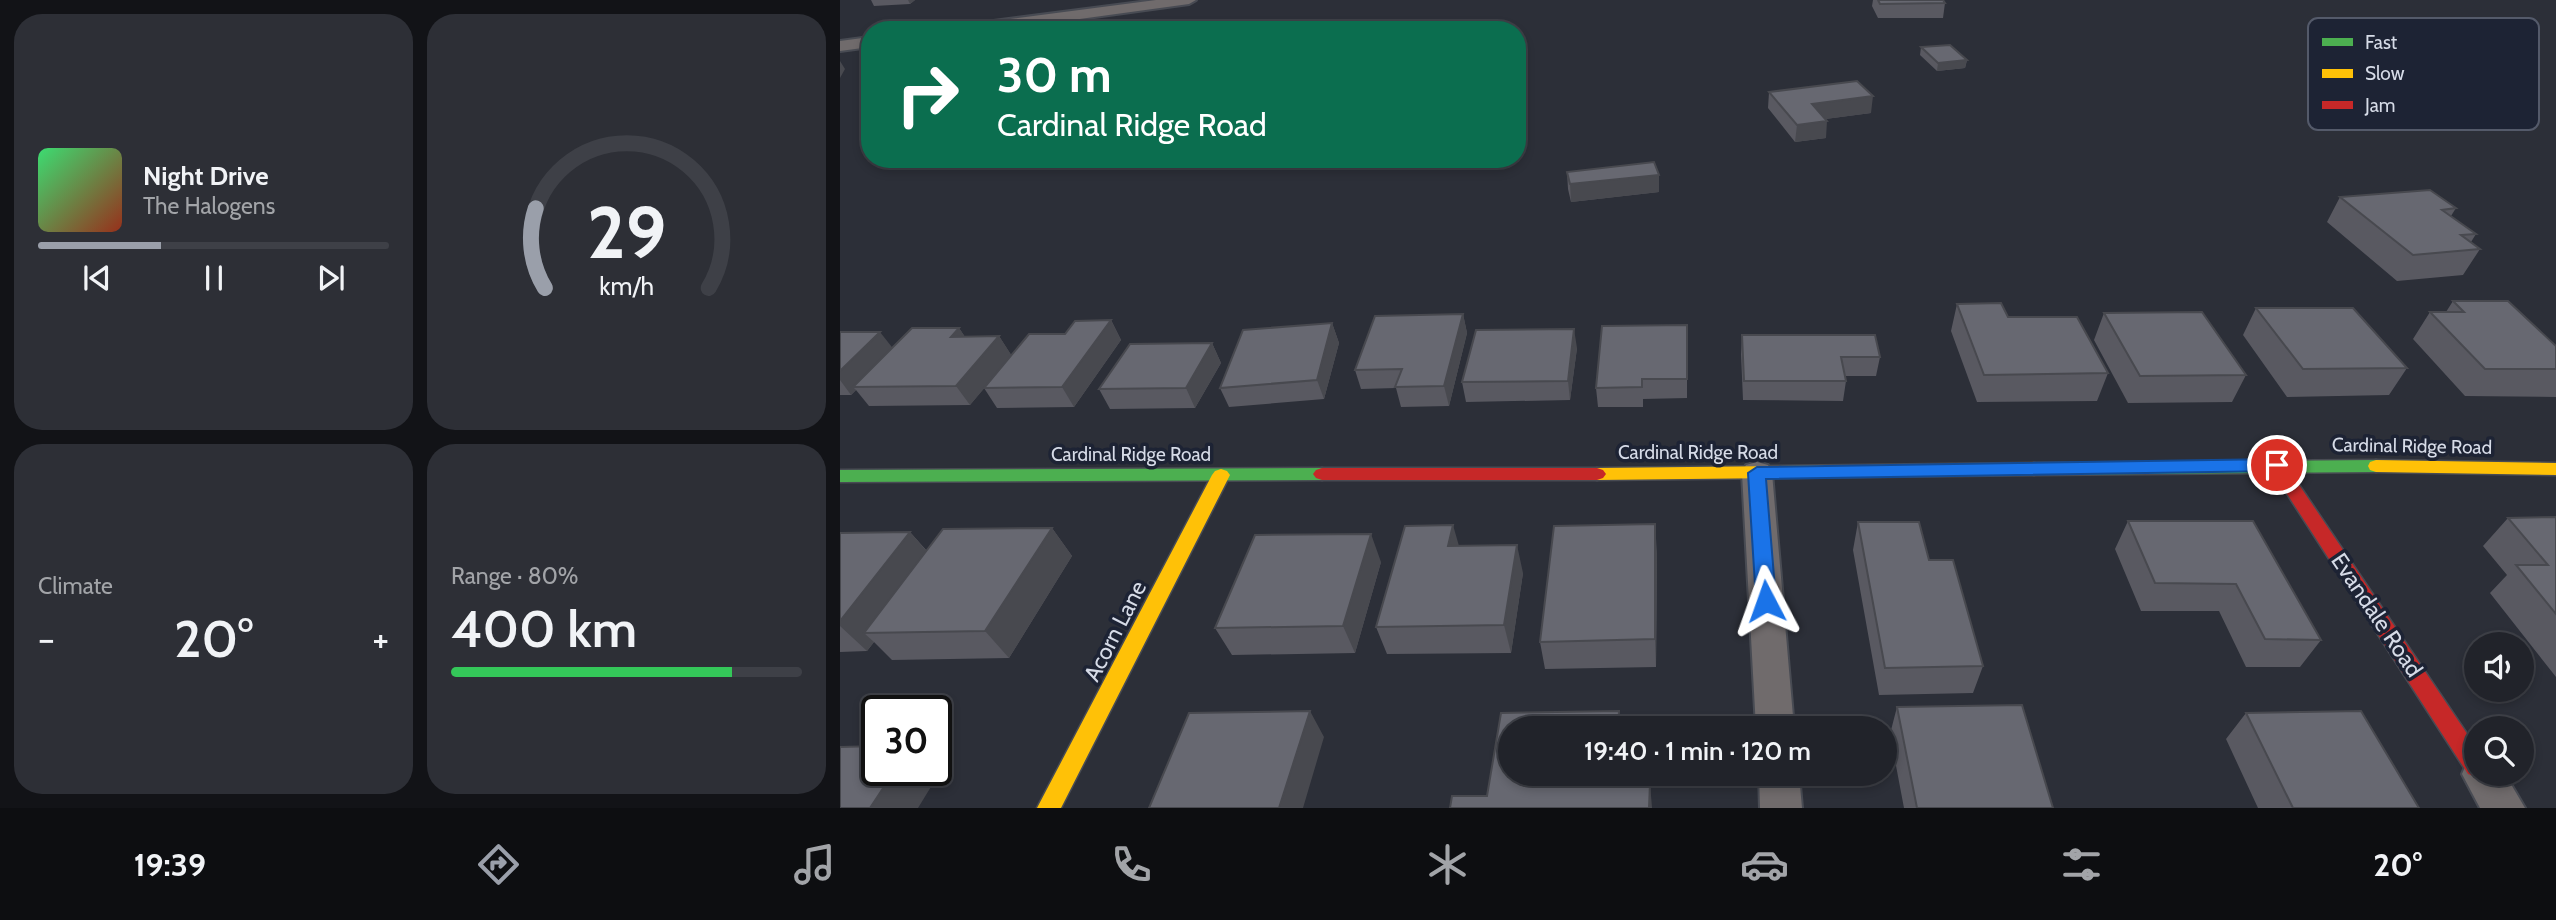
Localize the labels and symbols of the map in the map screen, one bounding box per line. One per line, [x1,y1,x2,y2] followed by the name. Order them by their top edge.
[2308,18,2539,130] legend
[2365,31,2398,54] text: Fast
[2365,62,2405,85] text: Slow
[2364,94,2395,117] text: Jam
[2332,433,2492,459] street label: Cardinal Ridge Road
[2247,435,2307,495] pin
[1618,441,1778,464] street label: Cardinal Ridge Road
[1051,443,1211,466] street label: Cardinal Ridge Road
[2325,548,2429,682] street label: Evandale Road
[1729,564,1803,638] position arrow
[1078,576,1152,686] street label: Acorn Lane
[861,695,952,786] speed limit sign: 30

